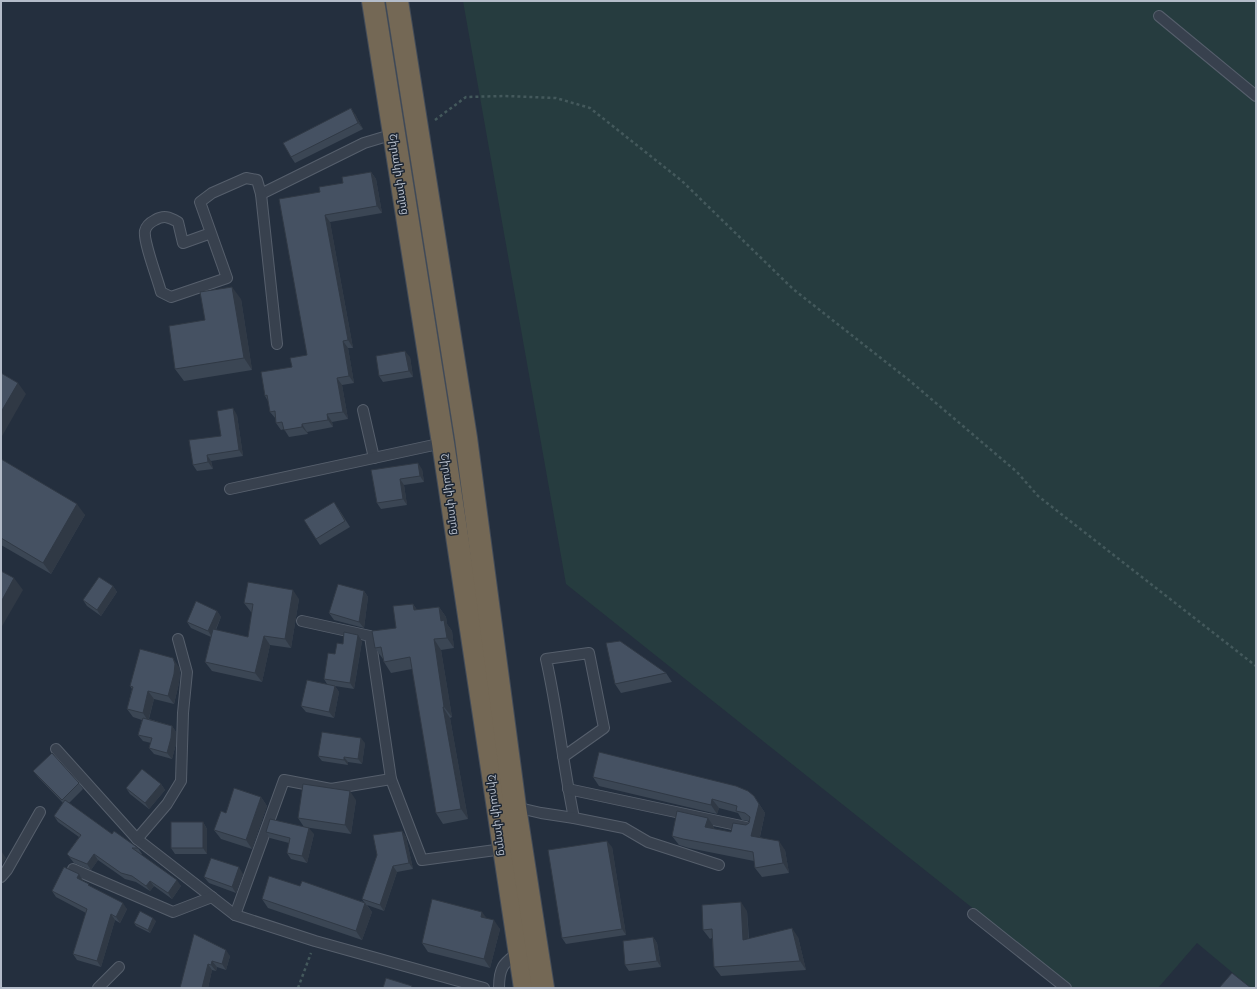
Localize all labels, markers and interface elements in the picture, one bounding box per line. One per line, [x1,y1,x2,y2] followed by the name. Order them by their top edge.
[386,132,413,216] street label: Շիրակի փողոց
[438,452,463,536] street label: Շիրակի փողոց
[485,773,510,857] street label: Շիրակի փողոց

